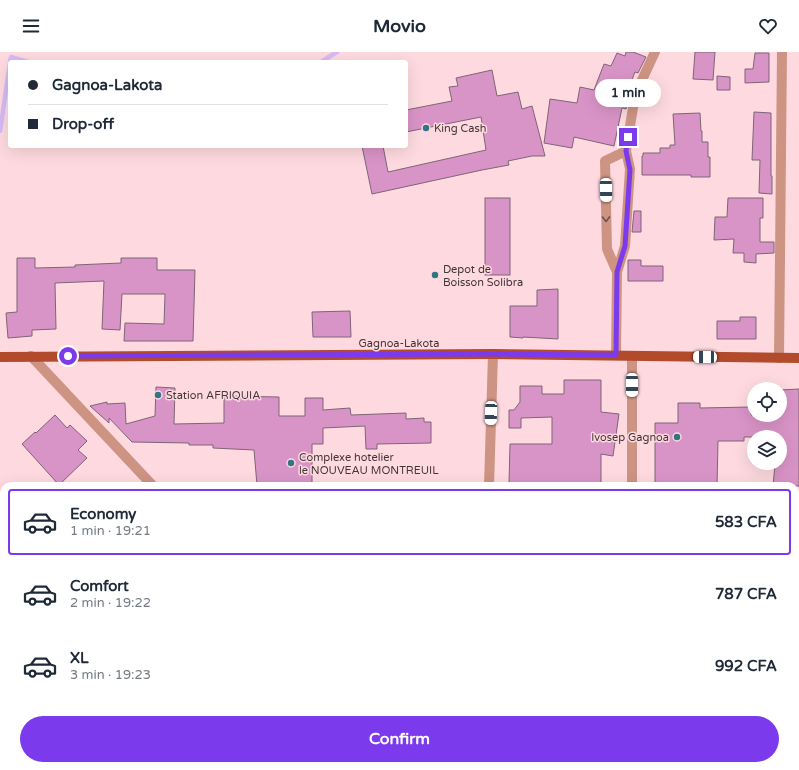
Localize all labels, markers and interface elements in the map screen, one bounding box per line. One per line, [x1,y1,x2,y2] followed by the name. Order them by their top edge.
[20,15,42,37] icon: menu
[373,15,426,37] text: Movio
[757,15,779,37] icon: heart
[52,76,162,94] text: Gagnoa-Lakota
[595,79,661,107] callout: 1 min
[611,85,645,101] text: 1 min
[52,115,114,133] text: Drop-off
[434,122,486,135] place label: King Cash
[421,123,431,133] marker: King Cash
[619,128,637,146] route end
[600,178,612,202] car
[602,216,610,222] one-way arrow
[443,263,523,289] place label: Depot de Boisson Solibra
[430,270,440,280] marker: Depot de Boisson Solibra
[359,337,439,350] street label: Gagnoa-Lakota
[59,347,77,365] route start
[693,351,717,363] car
[626,373,638,397] car
[747,382,787,470] map controls
[747,382,787,422] button: locate
[166,389,260,402] place label: Station AFRIQUIA
[153,390,163,400] marker: Station AFRIQUIA
[485,401,497,425] car
[747,430,787,470] button: layers
[591,431,669,444] place label: Ivosep Gagnoa
[672,432,682,442] marker: Ivosep Gagnoa
[299,451,439,477] place label: Complexe hotelier le NOUVEAU MONTREUIL
[286,458,296,468] marker: Complexe hotelier le NOUVEAU MONTREUIL
[22,504,58,540] icon: car
[70,505,136,523] text: Economy
[715,513,777,531] text: 583 CFA
[70,523,151,539] text: 1 min · 19:21
[22,576,58,612] icon: car
[70,577,129,595] text: Comfort
[715,585,777,603] text: 787 CFA
[70,595,151,611] text: 2 min · 19:22
[22,648,58,684] icon: car
[70,649,89,667] text: XL
[715,657,777,675] text: 992 CFA
[70,667,151,683] text: 3 min · 19:23
[20,716,779,762] button: Confirm

